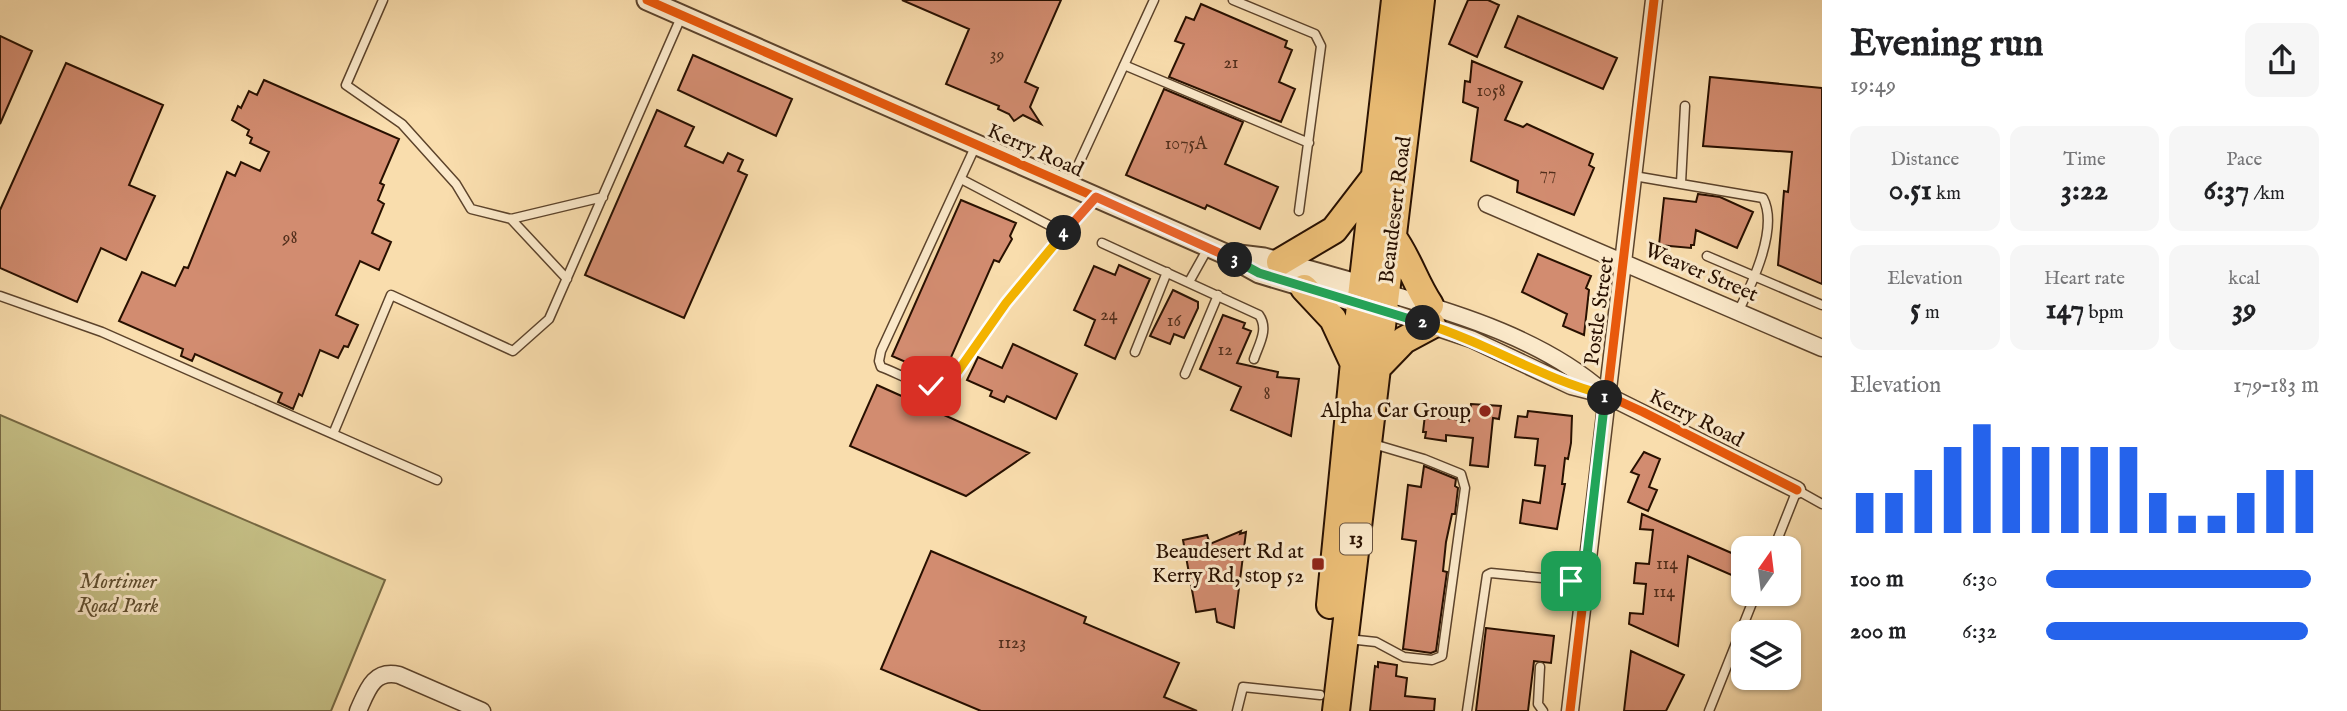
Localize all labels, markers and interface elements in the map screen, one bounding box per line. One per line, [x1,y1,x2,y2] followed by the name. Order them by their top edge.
[1850,21,2044,69] text: Evening run
[2245,23,2319,97] button: share
[990,44,1004,67] house number: 39
[1223,52,1239,75] house number: 21
[1850,71,1896,100] text: 19:49
[1476,80,1506,103] house number: 1058
[983,118,1088,185] street label: Kerry Road
[1165,133,1208,156] house number: 1075A
[1374,134,1419,285] street label: Beaudesert Road
[1890,148,1959,172] text: Distance
[2063,148,2106,172] text: Time
[2226,148,2262,172] text: Pace
[1540,163,1556,186] house number: 77
[1889,172,1932,210] text: 0.51
[2061,172,2108,210] text: 3:22
[2204,172,2249,210] text: 6:37
[1932,182,1961,206] text: km
[2249,182,2285,206] text: /km
[1046,216,1082,250] pin: 4
[1059,220,1068,244] text: 4
[282,227,297,250] house number: 98
[1640,237,1762,309] street label: Weaver Street
[1218,243,1252,278] pin: 3
[1231,247,1238,271] text: 3
[1579,255,1621,367] street label: Postle Street
[1887,267,1963,291] text: Elevation
[2044,267,2125,291] text: Heart rate
[2228,267,2260,291] text: kcal
[1910,291,1921,329] text: 5
[2045,291,2084,329] text: 147
[2232,291,2256,329] text: 39
[1921,301,1940,325] text: m
[2084,301,2124,325] text: bpm
[1100,304,1118,327] house number: 24
[1406,306,1440,340] pin: 2
[1167,310,1182,333] house number: 16
[1418,310,1427,334] text: 2
[1217,339,1233,362] house number: 12
[901,356,961,416] pin
[912,367,950,405] icon: check
[1850,371,1941,400] text: Elevation
[2233,371,2319,400] text: 179–183 m
[1588,380,1622,416] pin: 1
[1263,383,1271,406] house number: 8
[1644,384,1749,455] street label: Kerry Road
[1601,385,1608,409] text: 1
[1320,398,1471,425] place label: Alpha Car Group
[1477,403,1493,419] marker: Alpha Car Group
[1340,524,1372,554] road number: 13
[1731,536,1801,606] north arrow
[1731,536,1801,690] map controls
[1152,539,1304,590] place label: Beaudesert Rd at Kerry Rd, stop 52
[1541,551,1601,611] pin
[1656,553,1678,576] house number: 114
[1310,556,1326,572] marker: Beaudesert Rd at Kerry Rd, stop 52
[1552,562,1590,600] icon: arrive
[1850,565,1904,594] text: 100 m
[1962,565,1998,594] text: 6:30
[77,569,159,620] park label: Mortimer Road Park
[1653,581,1675,604] house number: 114
[1850,617,1906,646] text: 200 m
[1962,617,1997,646] text: 6:32
[1731,620,1801,690] button: layers
[998,632,1026,655] house number: 1123

